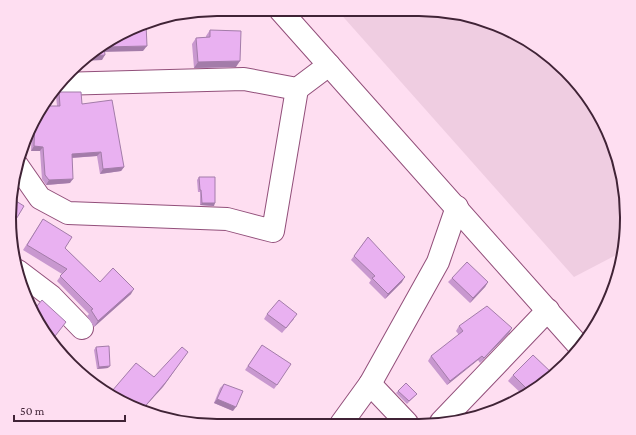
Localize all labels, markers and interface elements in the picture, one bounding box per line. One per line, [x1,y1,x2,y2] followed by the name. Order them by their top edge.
[14,397,125,423] scale bar
[20,404,45,418] text: 50 m

